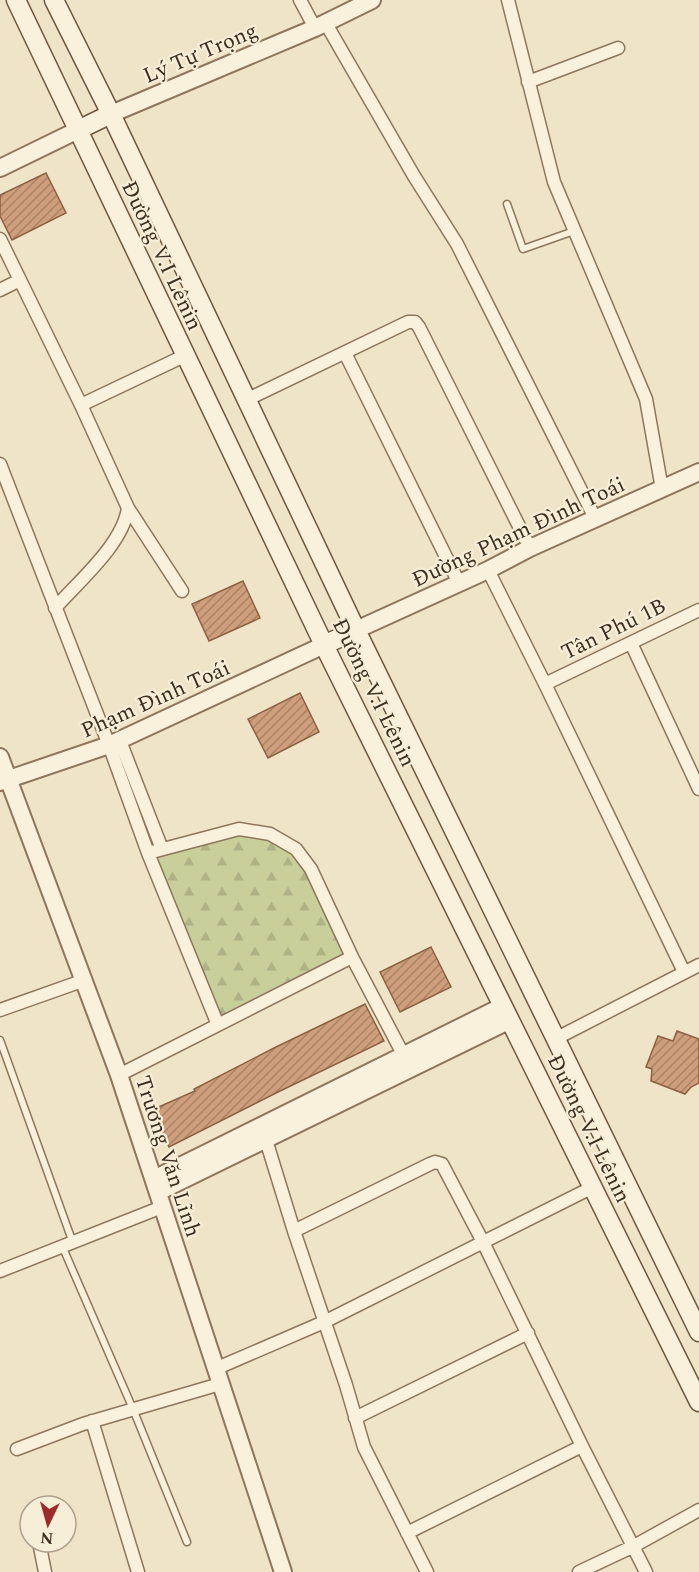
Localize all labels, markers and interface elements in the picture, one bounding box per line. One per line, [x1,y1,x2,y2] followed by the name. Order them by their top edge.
[138,14,263,92] street label: Lý Tự Trọng
[112,175,211,336] street label: Đường V.I Lênin
[407,468,631,596] street label: Đường Phạm Đình Toái
[556,590,672,669] street label: Tân Phú 1B
[323,613,424,773] street label: Đường V.I Lênin
[76,652,236,747] street label: Phạm Đình Toái
[538,1049,639,1209] street label: Đường V.I Lênin
[126,1071,209,1241] street label: Trương Văn Lĩnh
[18,1494,78,1554] north arrow
[39,1525,54,1550] text: N

